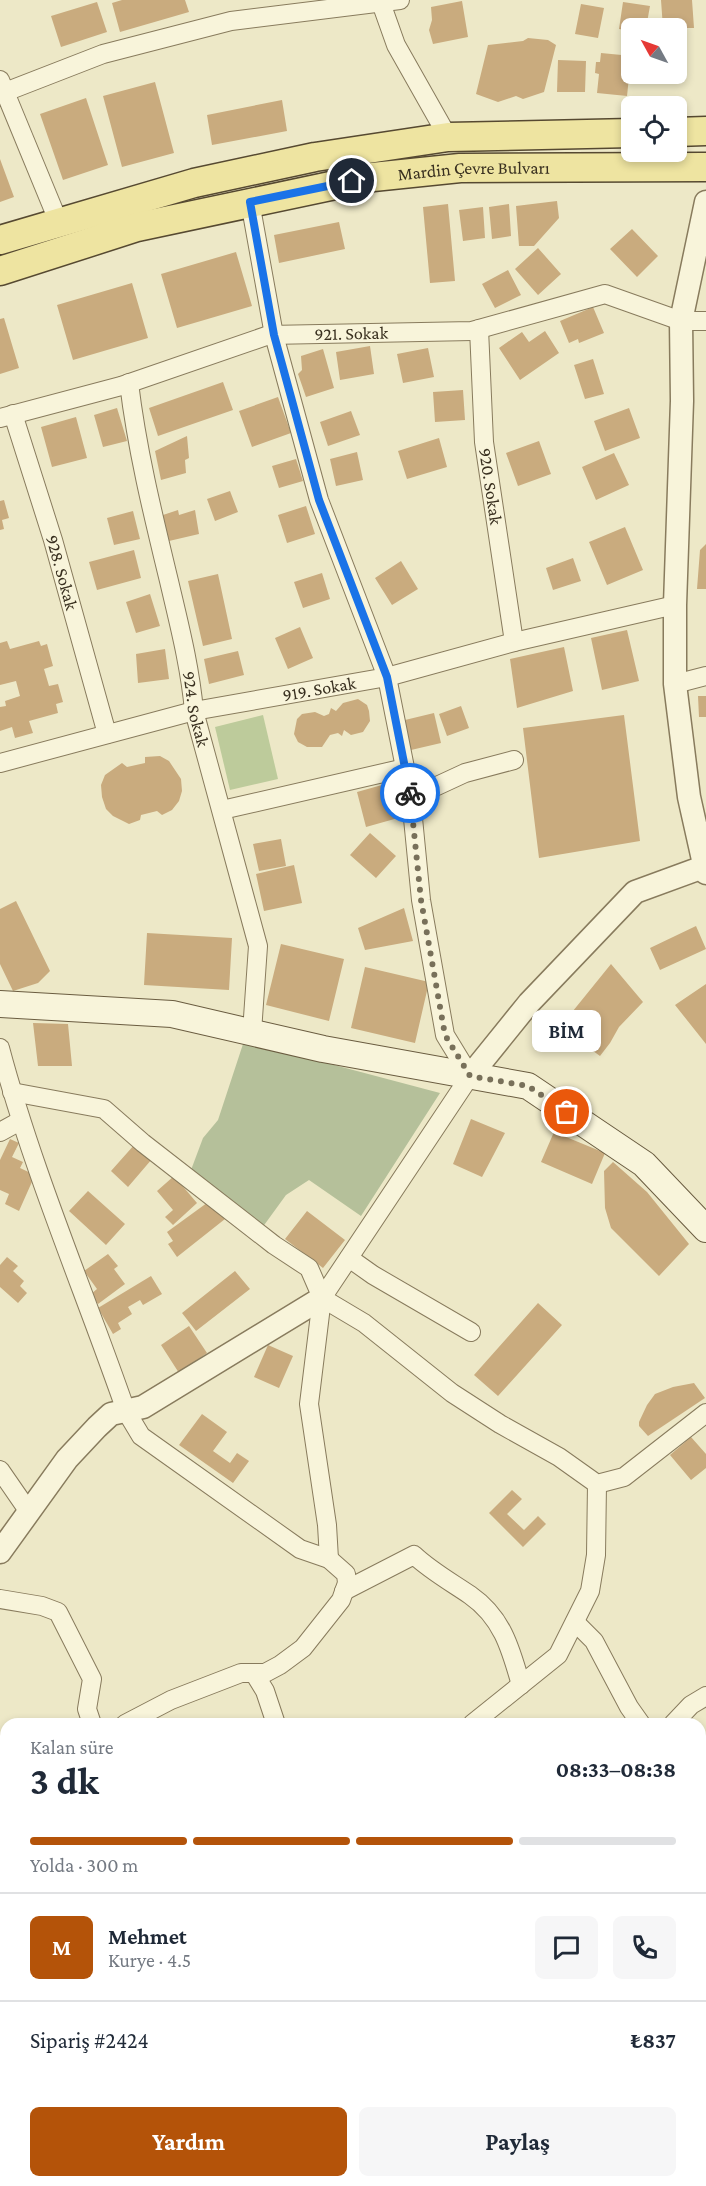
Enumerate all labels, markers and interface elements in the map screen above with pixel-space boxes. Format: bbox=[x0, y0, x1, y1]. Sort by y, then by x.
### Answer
north arrow bbox=[621, 18, 687, 84]
map controls bbox=[621, 18, 687, 162]
button: locate bbox=[621, 96, 687, 162]
pin bbox=[326, 155, 377, 206]
street label: Mardin Çevre Bulvarı bbox=[397, 158, 550, 184]
icon: home bbox=[335, 164, 368, 197]
street label: 921. Sokak bbox=[314, 323, 389, 344]
street label: 920. Sokak bbox=[475, 447, 506, 527]
street label: 928. Sokak bbox=[42, 532, 82, 613]
street label: 924. Sokak bbox=[179, 670, 213, 750]
street label: 919. Sokak bbox=[281, 673, 358, 705]
courier bbox=[380, 763, 440, 823]
icon: bike bbox=[394, 777, 427, 810]
callout: BİM bbox=[532, 1010, 602, 1052]
text: BİM bbox=[549, 1020, 584, 1042]
pin bbox=[541, 1086, 592, 1137]
icon: bag bbox=[550, 1095, 583, 1128]
text: Kalan süre bbox=[30, 1736, 113, 1758]
text: 08:33–08:38 bbox=[556, 1757, 676, 1782]
text: 3 dk bbox=[30, 1759, 99, 1802]
text: Yolda · 300 m bbox=[30, 1854, 138, 1876]
button: chat bbox=[535, 1916, 598, 1979]
button: phone bbox=[613, 1916, 676, 1979]
text: Mehmet bbox=[108, 1924, 187, 1949]
text: M bbox=[52, 1935, 71, 1960]
text: Kurye · 4.5 bbox=[108, 1949, 191, 1971]
text: Sipariş #2424 bbox=[30, 2028, 149, 2053]
text: ₺837 bbox=[631, 2028, 676, 2053]
button: Yardım bbox=[30, 2107, 347, 2176]
button: Paylaş bbox=[359, 2107, 676, 2176]

